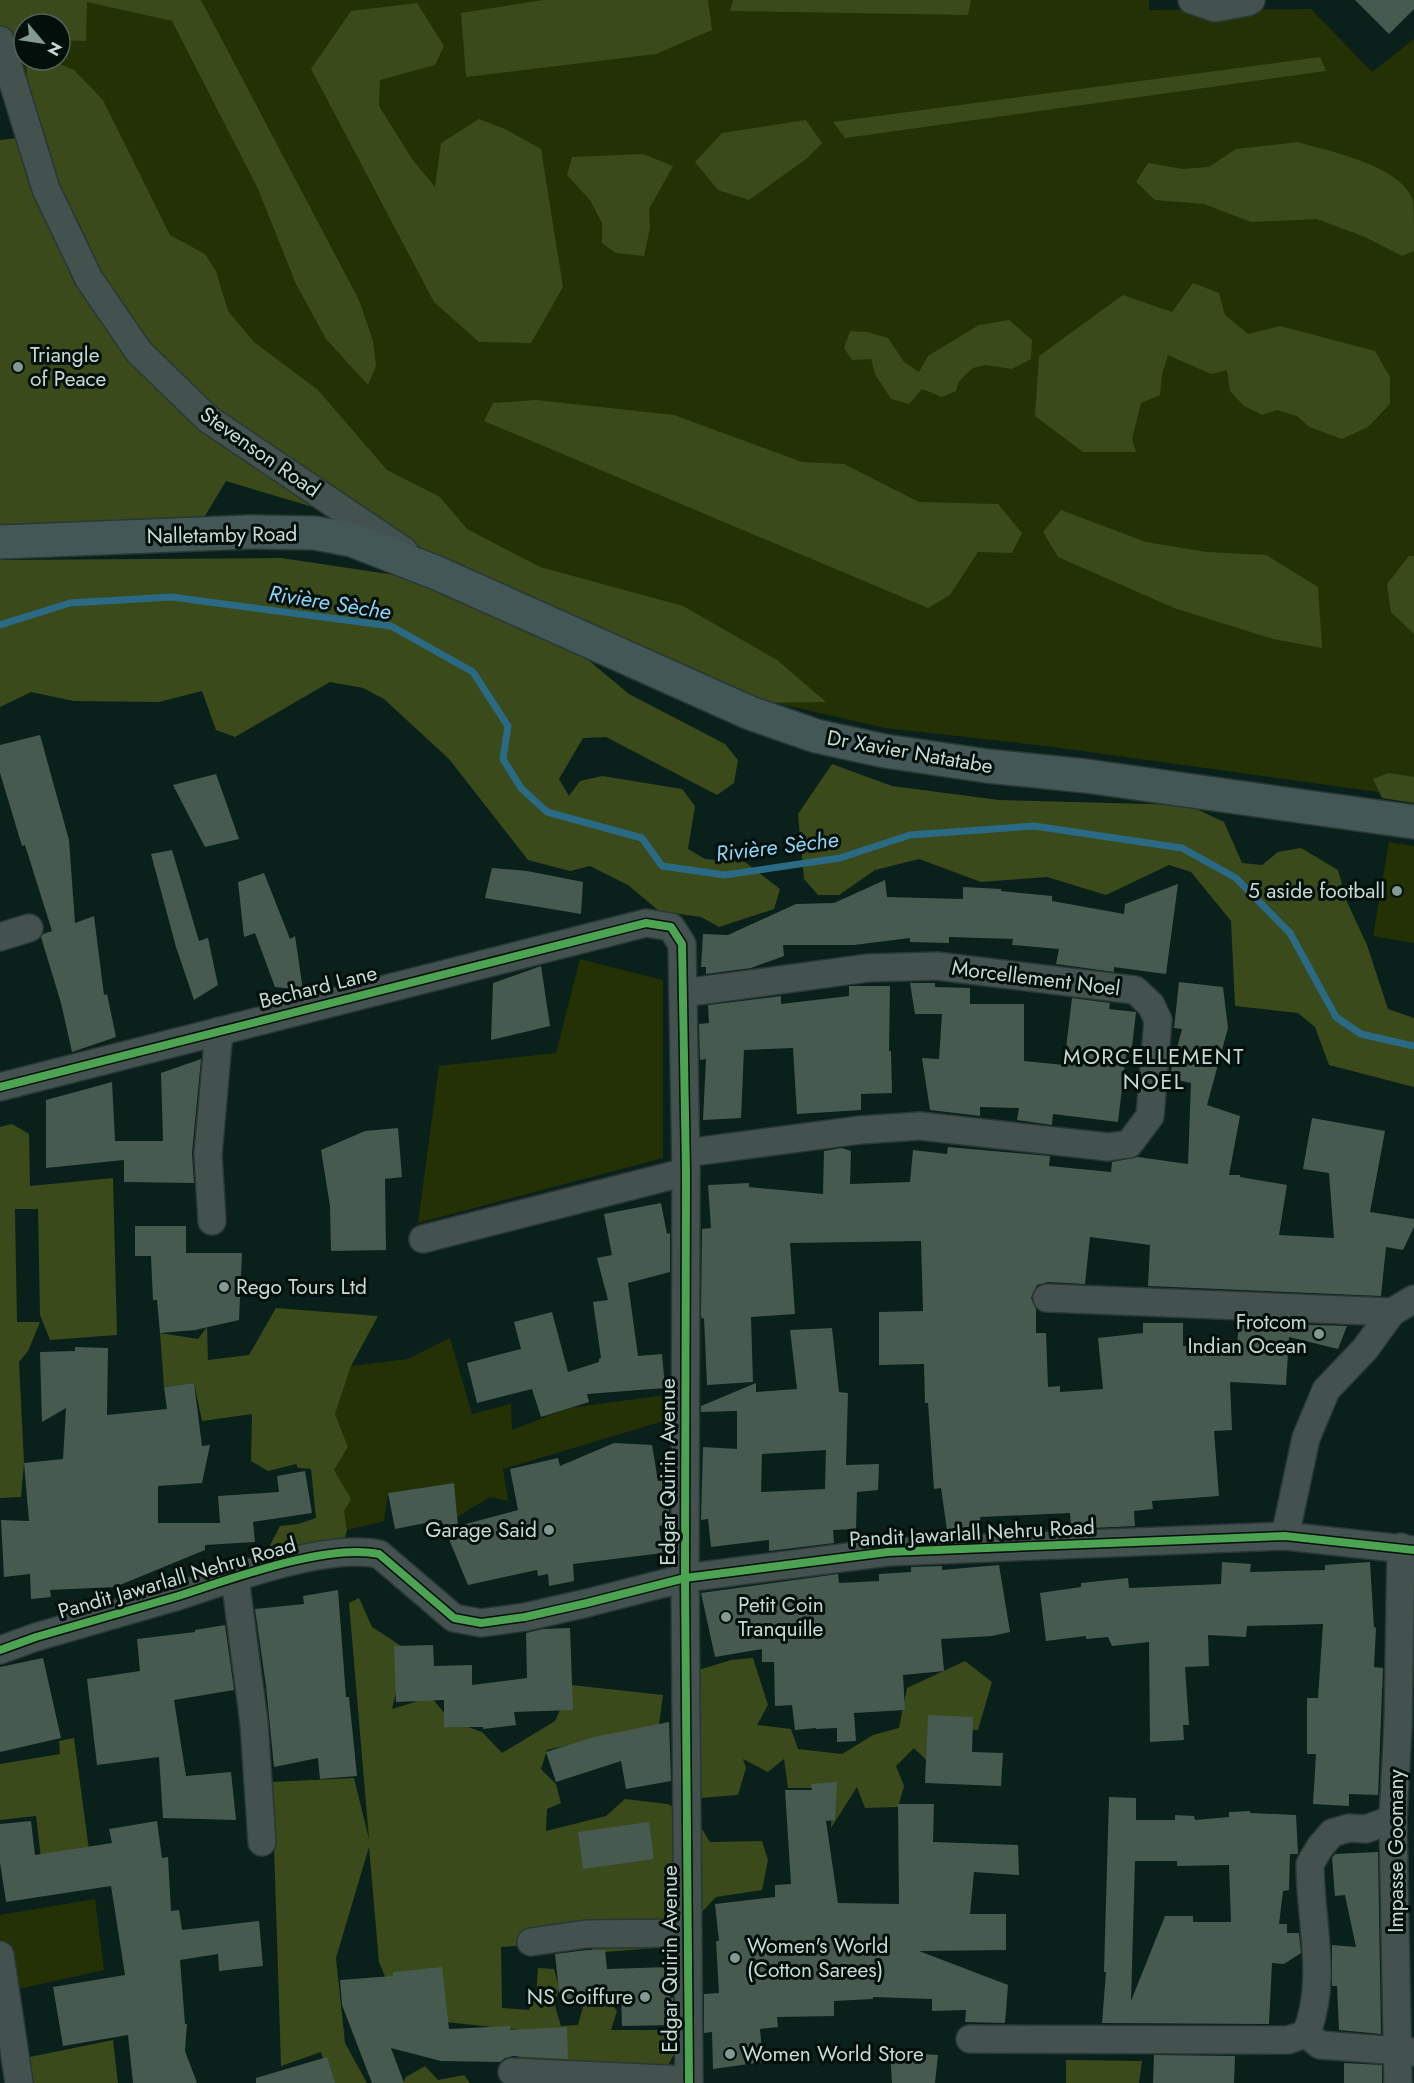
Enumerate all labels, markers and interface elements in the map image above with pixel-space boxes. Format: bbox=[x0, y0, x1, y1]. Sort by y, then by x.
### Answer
north arrow bbox=[12, 12, 72, 72]
text: N bbox=[42, 38, 68, 60]
place label: Triangle of Peace bbox=[30, 340, 107, 394]
marker: Triangle of Peace bbox=[11, 360, 25, 374]
street label: Stevenson Road bbox=[194, 399, 326, 505]
street label: Nalletamby Road bbox=[146, 519, 298, 551]
water label: Rivière Sèche bbox=[267, 577, 393, 627]
street label: Dr Xavier Natatabe bbox=[825, 723, 995, 781]
water label: Rivière Sèche bbox=[714, 823, 840, 869]
place label: 5 aside football bbox=[1248, 876, 1385, 906]
marker: 5 aside football bbox=[1390, 884, 1404, 898]
street label: Morcellement Noel bbox=[950, 953, 1122, 1003]
street label: Bechard Lane bbox=[256, 958, 380, 1016]
district label: MORCELLEMENT NOEL bbox=[1063, 1040, 1245, 1097]
place label: Rego Tours Ltd bbox=[236, 1272, 367, 1302]
marker: Rego Tours Ltd bbox=[217, 1280, 231, 1294]
place label: Frotcom Indian Ocean bbox=[1187, 1307, 1307, 1361]
marker: Frotcom Indian Ocean bbox=[1312, 1327, 1326, 1341]
street label: Edgar Quirin Avenue bbox=[653, 1378, 683, 1566]
street label: Pandit Jawarlall Nehru Road bbox=[848, 1512, 1096, 1554]
place label: Garage Said bbox=[425, 1515, 537, 1545]
marker: Garage Said bbox=[542, 1523, 556, 1537]
street label: Pandit Jawarlall Nehru Road bbox=[55, 1530, 299, 1626]
place label: Petit Coin Tranquille bbox=[738, 1590, 824, 1644]
marker: Petit Coin Tranquille bbox=[719, 1610, 733, 1624]
street label: Impasse Goomany bbox=[1381, 1768, 1411, 1933]
street label: Edgar Quirin Avenue bbox=[655, 1865, 685, 2053]
place label: Women's World (Cotton Sarees) bbox=[747, 1931, 888, 1985]
marker: Women's World (Cotton Sarees) bbox=[728, 1951, 742, 1965]
place label: NS Coiffure bbox=[527, 1982, 633, 2012]
marker: NS Coiffure bbox=[638, 1990, 652, 2004]
place label: Women World Store bbox=[742, 2039, 924, 2069]
marker: Women World Store bbox=[723, 2047, 737, 2061]

